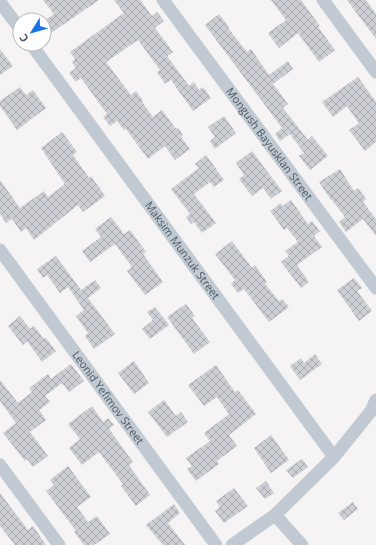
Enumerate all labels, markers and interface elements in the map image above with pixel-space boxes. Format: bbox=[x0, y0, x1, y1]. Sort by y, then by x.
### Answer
north arrow bbox=[12, 12, 52, 52]
text: С bbox=[16, 31, 32, 46]
street label: Mongush Bayusklan Street bbox=[223, 84, 317, 203]
street label: Maksim Munzuk Street bbox=[142, 198, 224, 302]
street label: Leonid Yefimov Street bbox=[69, 348, 148, 447]

